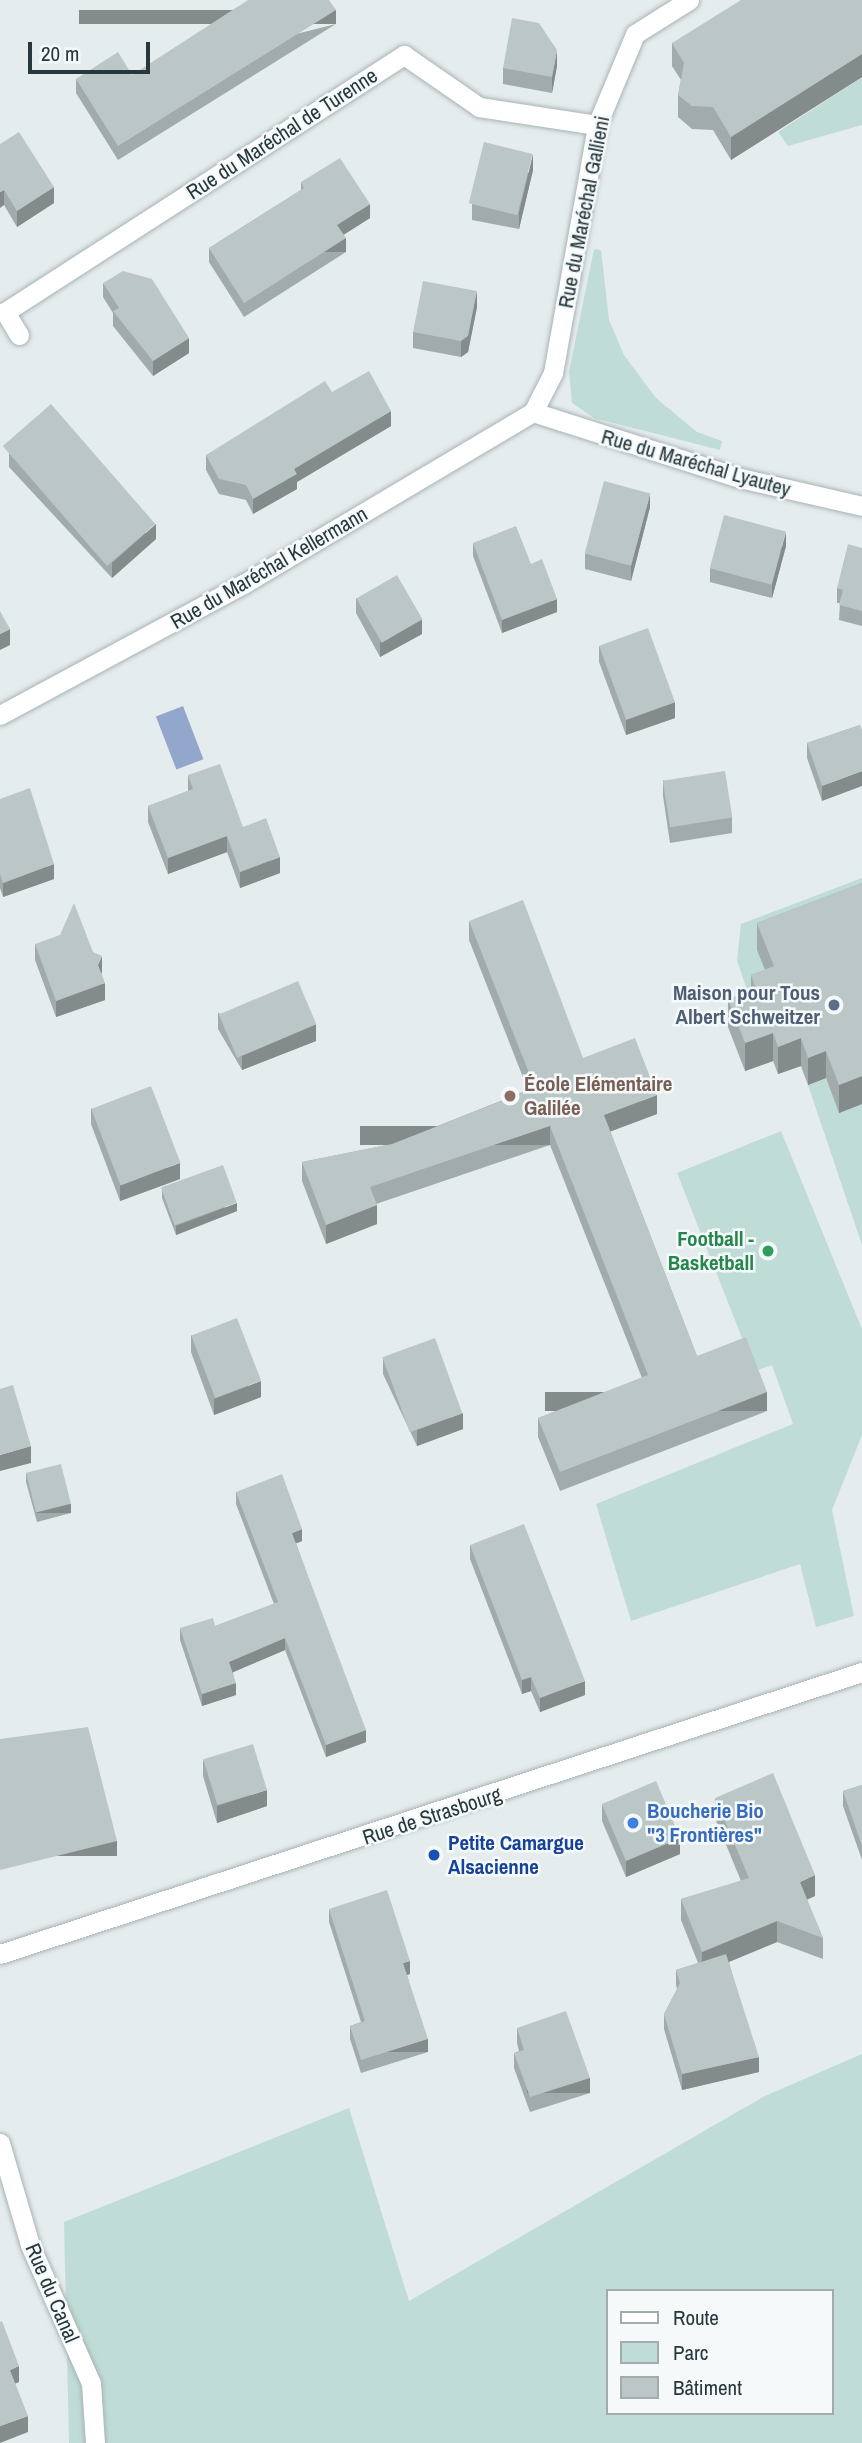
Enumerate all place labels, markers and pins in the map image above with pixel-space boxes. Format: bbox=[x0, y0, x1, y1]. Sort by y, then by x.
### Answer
place label: Maison pour Tous Albert Schweitzer bbox=[673, 980, 820, 1030]
marker: Maison pour Tous Albert Schweitzer bbox=[826, 997, 842, 1013]
place label: École Elémentaire Galilée bbox=[524, 1071, 672, 1121]
marker: École Elémentaire Galilée bbox=[502, 1088, 518, 1104]
place label: Football - Basketball bbox=[668, 1226, 754, 1276]
marker: Football - Basketball bbox=[760, 1243, 776, 1259]
place label: Boucherie Bio "3 Frontières" bbox=[647, 1798, 764, 1848]
marker: Boucherie Bio "3 Frontières" bbox=[625, 1815, 641, 1831]
place label: Petite Camargue Alsacienne bbox=[448, 1830, 584, 1880]
marker: Petite Camargue Alsacienne bbox=[426, 1847, 442, 1863]

